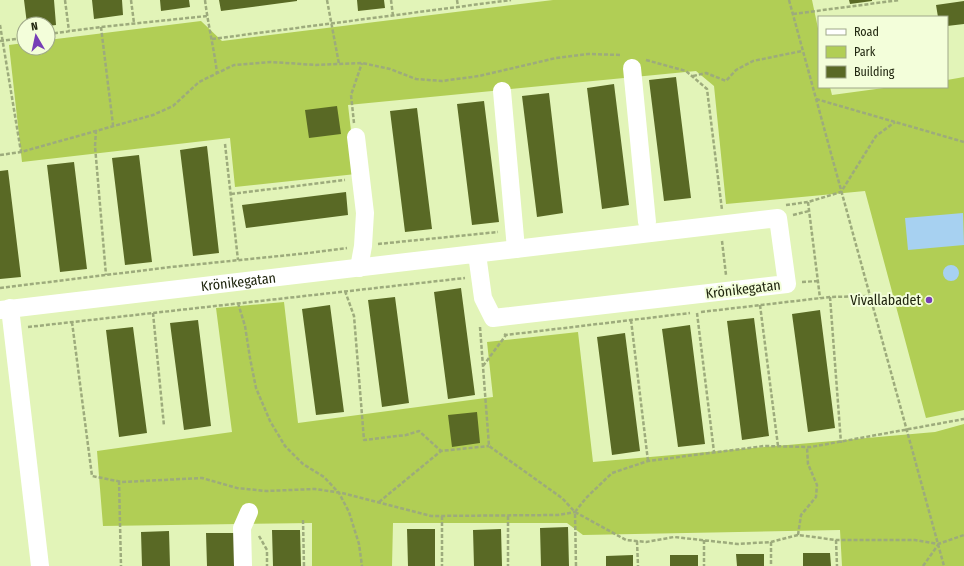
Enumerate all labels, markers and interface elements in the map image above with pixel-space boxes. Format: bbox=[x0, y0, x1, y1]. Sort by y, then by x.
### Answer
north arrow bbox=[16, 16, 56, 56]
legend bbox=[818, 16, 948, 88]
text: N bbox=[30, 20, 39, 34]
text: Road bbox=[854, 25, 879, 39]
text: Park bbox=[854, 45, 876, 59]
text: Building bbox=[854, 65, 895, 79]
street label: Krönikegatan bbox=[200, 269, 277, 295]
street label: Krönikegatan bbox=[705, 276, 782, 303]
place label: Vivallabadet bbox=[850, 292, 921, 309]
marker: Vivallabadet bbox=[924, 295, 934, 305]

